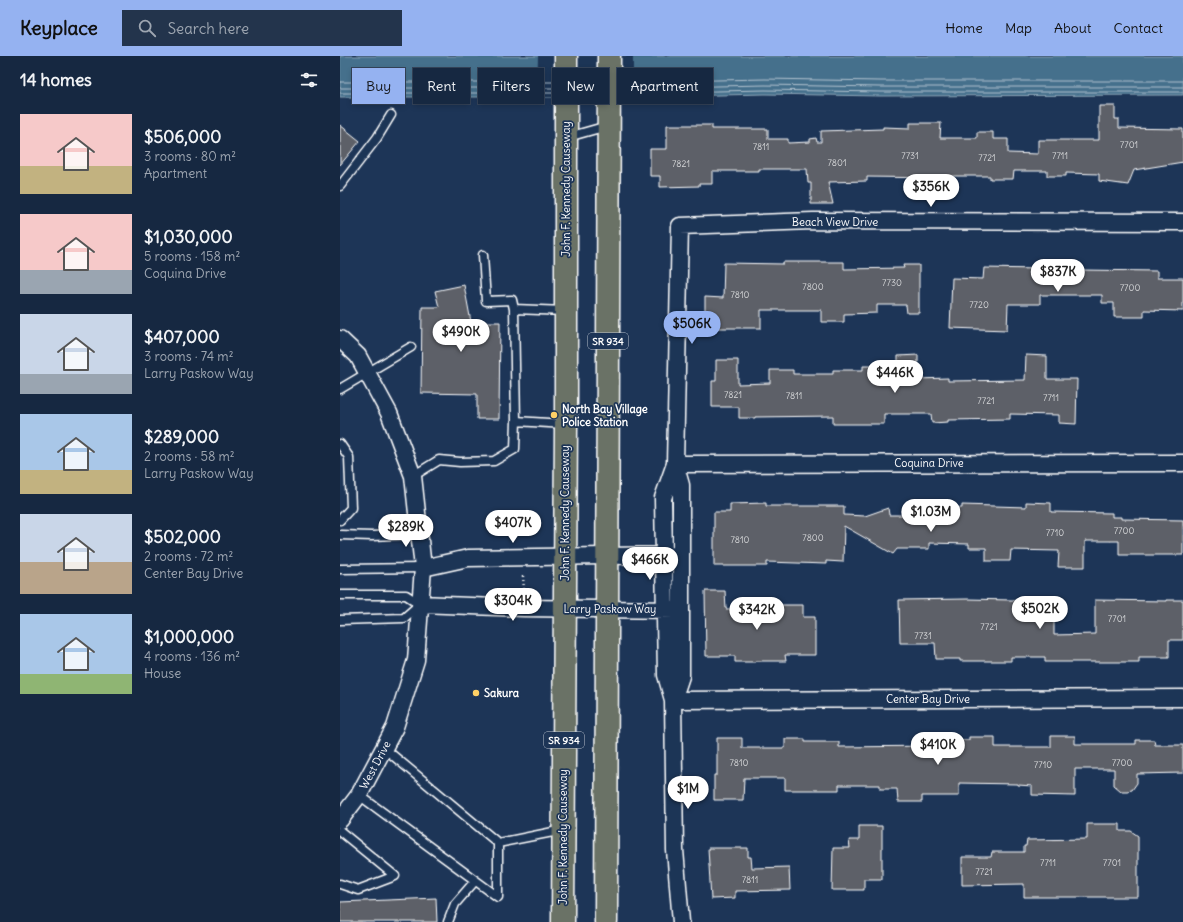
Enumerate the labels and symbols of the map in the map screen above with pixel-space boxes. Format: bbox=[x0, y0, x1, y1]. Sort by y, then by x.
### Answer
street label: John F. Kennedy Causeway bbox=[559, 121, 573, 257]
house number: 7701 bbox=[1120, 139, 1138, 150]
house number: 7811 bbox=[753, 141, 769, 152]
house number: 7731 bbox=[901, 150, 919, 161]
house number: 7711 bbox=[1052, 150, 1068, 161]
house number: 7721 bbox=[978, 152, 996, 163]
house number: 7801 bbox=[827, 157, 847, 168]
house number: 7821 bbox=[672, 158, 690, 169]
pin: $356K bbox=[903, 174, 959, 208]
street label: Beach View Drive bbox=[792, 215, 878, 229]
pin: $837K bbox=[1030, 259, 1086, 293]
house number: 7730 bbox=[882, 277, 902, 288]
house number: 7800 bbox=[802, 281, 824, 292]
house number: 7700 bbox=[1120, 282, 1140, 293]
house number: 7810 bbox=[730, 289, 750, 300]
house number: 7720 bbox=[969, 299, 989, 310]
pin: $506K bbox=[664, 311, 720, 345]
pin: $490K bbox=[433, 319, 489, 353]
road number: SR 934 bbox=[588, 333, 628, 349]
pin: $446K bbox=[867, 360, 923, 394]
house number: 7821 bbox=[724, 389, 742, 400]
house number: 7811 bbox=[786, 390, 802, 401]
house number: 7711 bbox=[1043, 392, 1059, 403]
house number: 7721 bbox=[977, 395, 995, 406]
place label: North Bay Village Police Station bbox=[562, 402, 648, 429]
marker: North Bay Village Police Station bbox=[549, 410, 559, 420]
street label: John F. Kennedy Causeway bbox=[558, 445, 572, 581]
street label: Coquina Drive bbox=[894, 456, 964, 470]
pin: $1.03M bbox=[898, 499, 964, 533]
pin: $407K bbox=[485, 510, 541, 544]
pin: $289K bbox=[378, 514, 434, 548]
house number: 7700 bbox=[1114, 525, 1134, 536]
house number: 7710 bbox=[1046, 527, 1064, 538]
house number: 7800 bbox=[802, 532, 824, 543]
house number: 7810 bbox=[730, 534, 750, 545]
pin: $466K bbox=[622, 547, 678, 581]
pin: $304K bbox=[485, 588, 541, 622]
pin: $502K bbox=[1012, 596, 1068, 630]
pin: $342K bbox=[729, 597, 785, 631]
street label: Larry Paskow Way bbox=[564, 602, 656, 616]
house number: 7701 bbox=[1108, 613, 1126, 624]
house number: 7721 bbox=[980, 621, 998, 632]
house number: 7731 bbox=[914, 630, 932, 641]
place label: Sakura bbox=[484, 686, 520, 700]
marker: Sakura bbox=[471, 688, 481, 698]
street label: Center Bay Drive bbox=[886, 692, 970, 706]
road number: SR 934 bbox=[544, 732, 584, 748]
pin: $410K bbox=[910, 732, 966, 766]
street label: West Drive bbox=[356, 738, 394, 792]
house number: 7810 bbox=[729, 757, 749, 768]
house number: 7700 bbox=[1112, 757, 1132, 768]
house number: 7710 bbox=[1034, 759, 1052, 770]
street label: John F. Kennedy Causeway bbox=[556, 769, 570, 905]
pin: $1M bbox=[669, 776, 707, 810]
house number: 7711 bbox=[1040, 857, 1056, 868]
house number: 7701 bbox=[1103, 857, 1121, 868]
house number: 7721 bbox=[975, 866, 993, 877]
house number: 7811 bbox=[742, 874, 758, 885]

